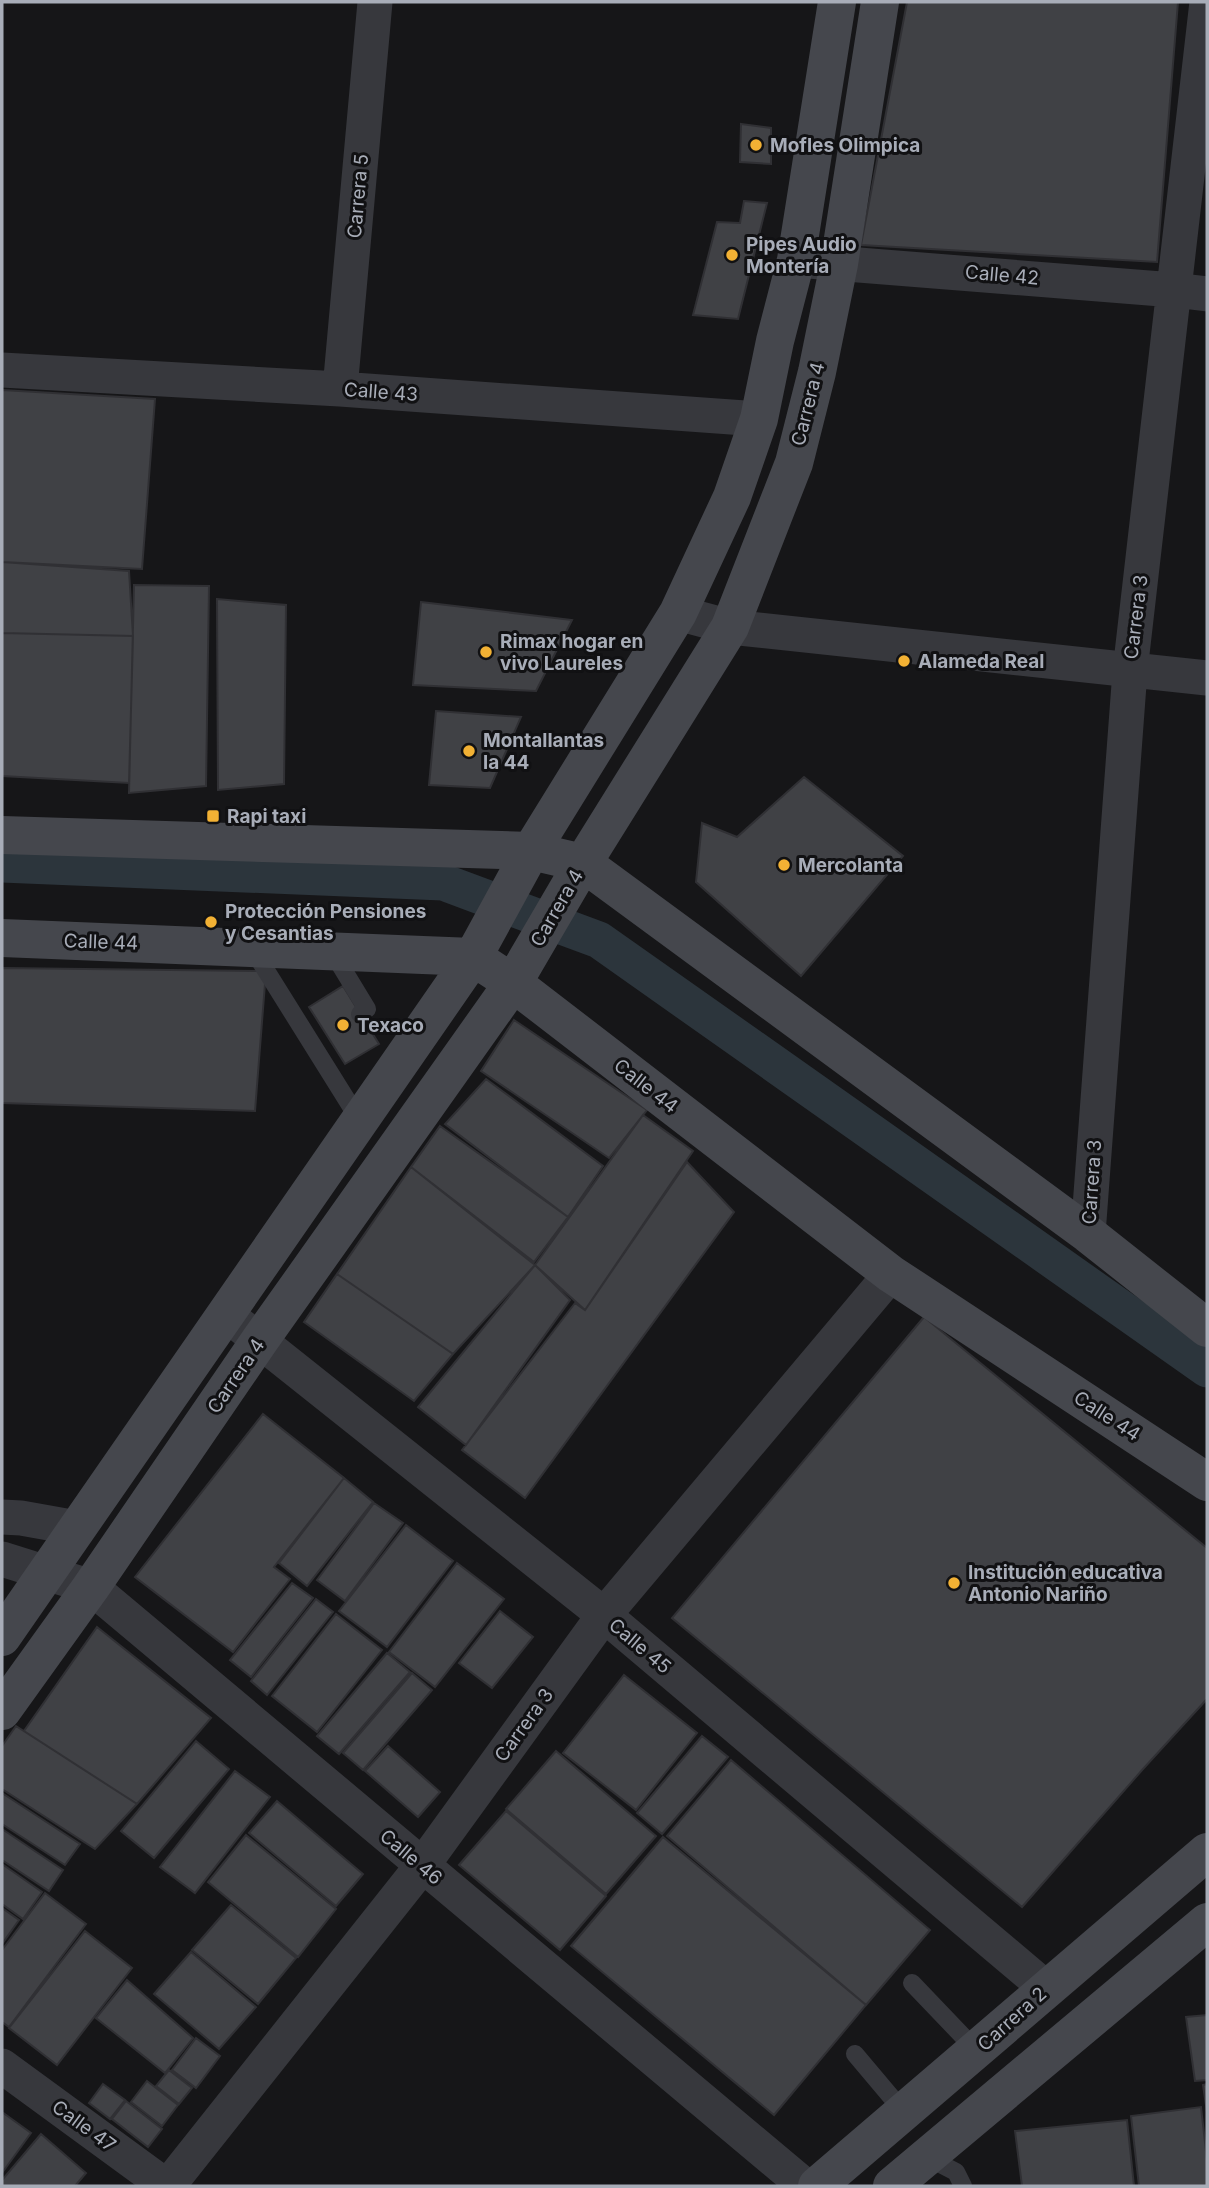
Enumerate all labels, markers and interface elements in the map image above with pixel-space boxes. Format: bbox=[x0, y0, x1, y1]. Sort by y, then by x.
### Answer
place label: Mofles Olimpica bbox=[770, 134, 920, 157]
marker: Mofles Olimpica bbox=[748, 137, 764, 153]
street label: Carrera 5 bbox=[343, 153, 373, 239]
place label: Pipes Audio Montería bbox=[746, 233, 857, 278]
marker: Pipes Audio Montería bbox=[724, 247, 740, 263]
street label: Calle 42 bbox=[964, 260, 1040, 290]
street label: Carrera 4 bbox=[787, 360, 829, 448]
street label: Calle 43 bbox=[343, 378, 419, 406]
street label: Carrera 3 bbox=[1119, 574, 1153, 660]
place label: Rimax hogar en vivo Laureles bbox=[500, 630, 643, 675]
marker: Rimax hogar en vivo Laureles bbox=[478, 644, 494, 660]
place label: Alameda Real bbox=[918, 650, 1044, 673]
marker: Alameda Real bbox=[896, 653, 912, 669]
place label: Montallantas la 44 bbox=[483, 729, 604, 774]
marker: Montallantas la 44 bbox=[461, 743, 477, 759]
place label: Rapi taxi bbox=[227, 805, 306, 828]
marker: Rapi taxi bbox=[205, 808, 221, 824]
place label: Mercolanta bbox=[798, 854, 903, 877]
marker: Mercolanta bbox=[776, 857, 792, 873]
street label: Carrera 4 bbox=[526, 865, 588, 951]
place label: Protección Pensiones y Cesantias bbox=[225, 900, 426, 945]
marker: Protección Pensiones y Cesantias bbox=[203, 914, 219, 930]
street label: Calle 44 bbox=[63, 929, 139, 955]
place label: Texaco bbox=[357, 1014, 424, 1037]
marker: Texaco bbox=[335, 1017, 351, 1033]
street label: Calle 44 bbox=[609, 1054, 683, 1118]
street label: Carrera 3 bbox=[1078, 1139, 1106, 1225]
street label: Carrera 4 bbox=[203, 1334, 269, 1418]
street label: Calle 44 bbox=[1069, 1386, 1145, 1446]
place label: Institución educativa Antonio Nariño bbox=[968, 1561, 1163, 1606]
marker: Institución educativa Antonio Nariño bbox=[946, 1575, 962, 1591]
street label: Calle 45 bbox=[604, 1613, 676, 1679]
street label: Carrera 3 bbox=[490, 1684, 558, 1766]
street label: Calle 46 bbox=[375, 1824, 447, 1890]
street label: Carrera 2 bbox=[973, 1982, 1051, 2056]
street label: Calle 47 bbox=[48, 2095, 120, 2157]

